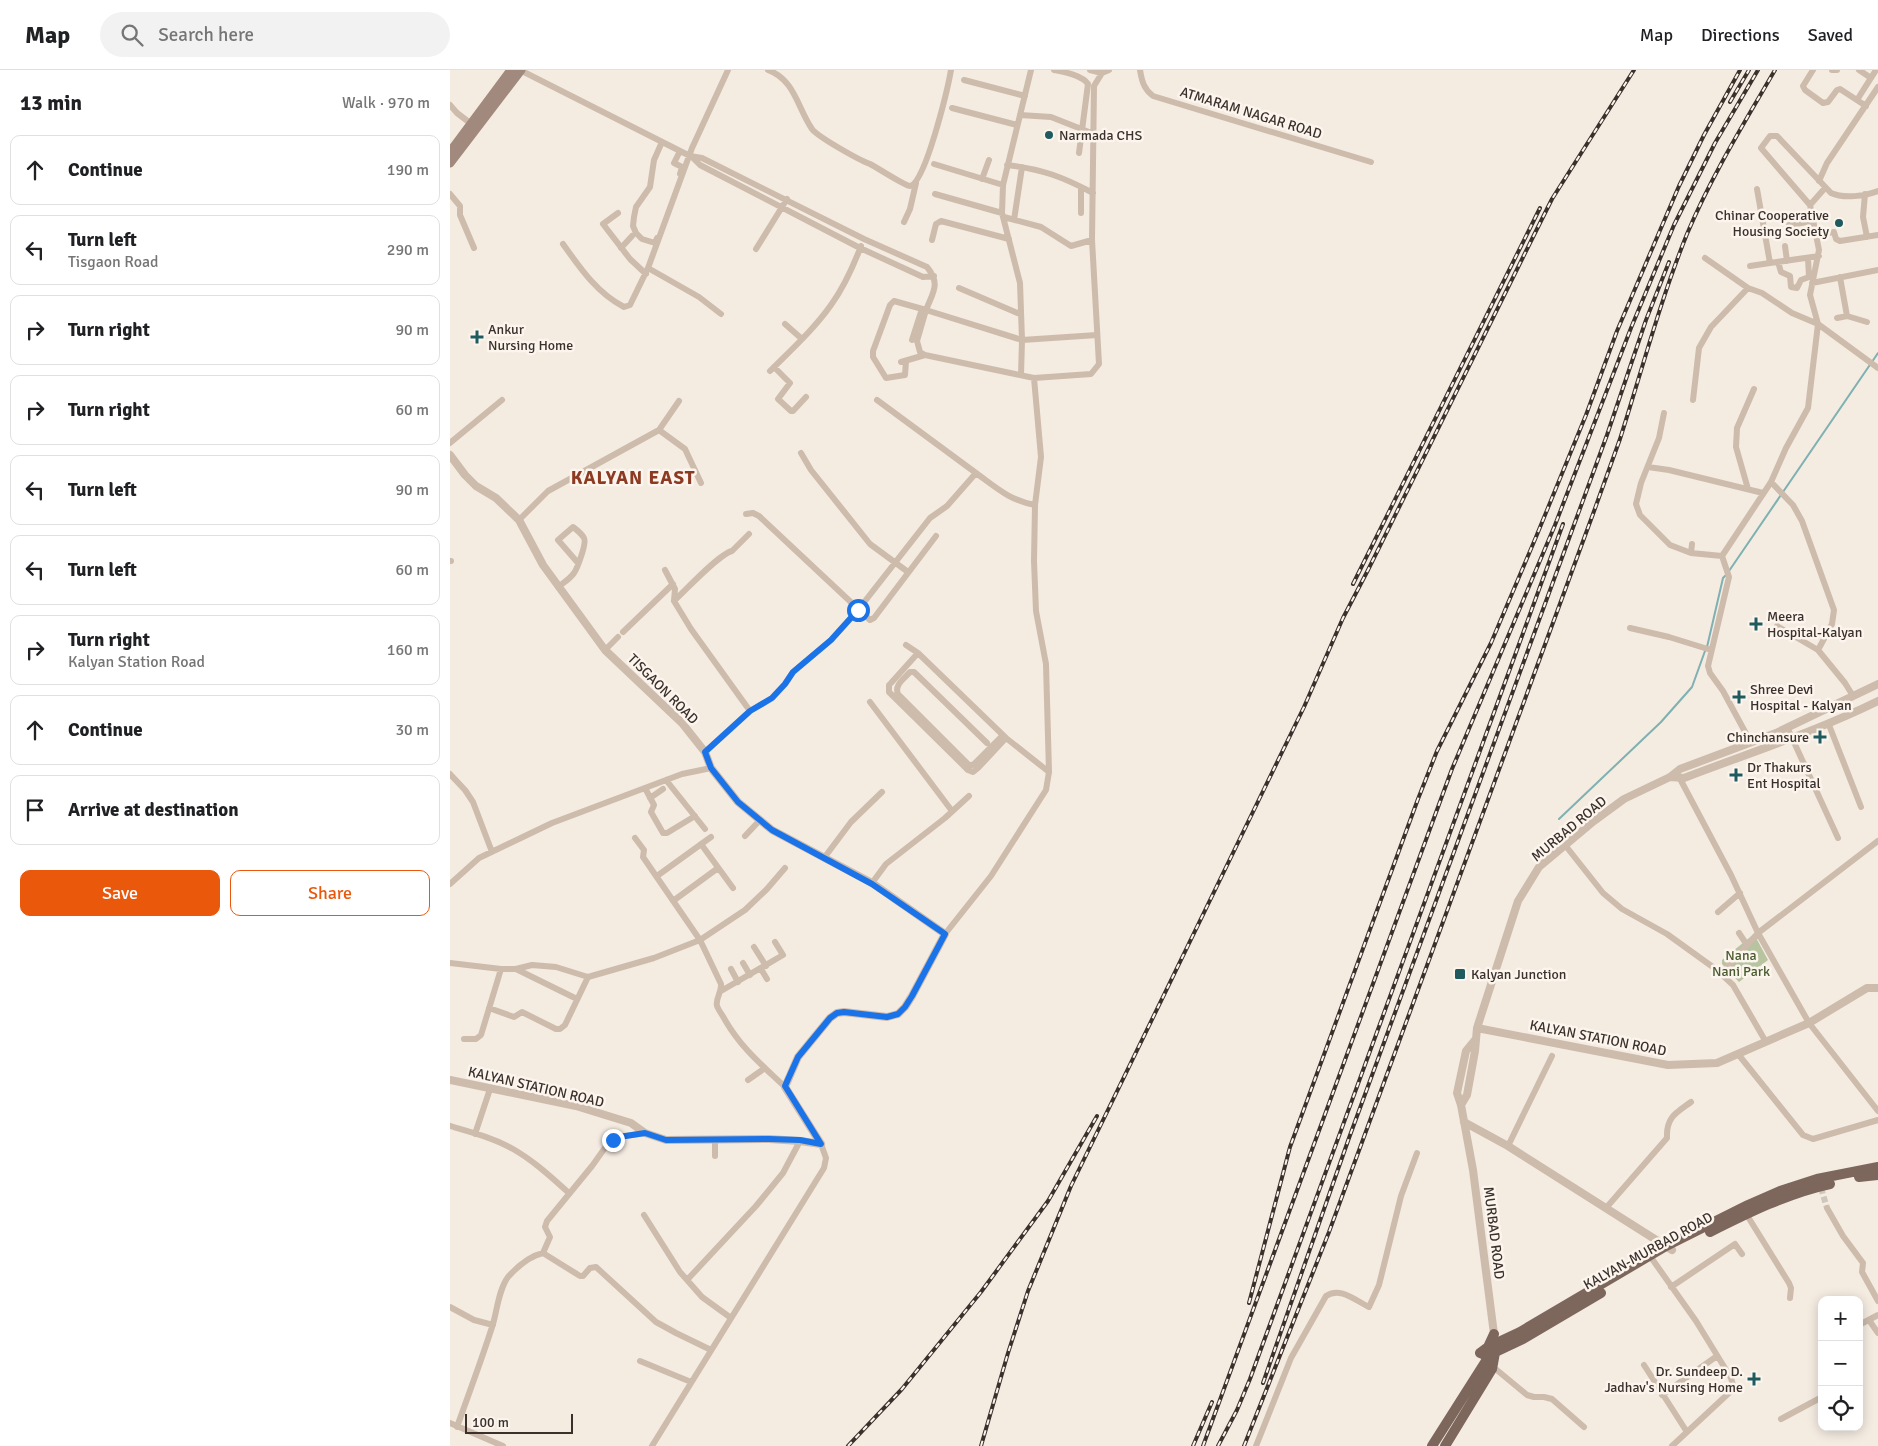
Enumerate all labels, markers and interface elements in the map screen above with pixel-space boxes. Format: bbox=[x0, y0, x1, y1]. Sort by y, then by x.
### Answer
search box bbox=[100, 12, 450, 57]
text: Map bbox=[25, 20, 70, 50]
icon: search bbox=[118, 21, 146, 49]
text: Search here bbox=[158, 23, 254, 47]
text: Map bbox=[1640, 24, 1673, 46]
text: Directions bbox=[1701, 24, 1780, 46]
text: Saved bbox=[1808, 24, 1853, 46]
street label: ATMARAM NAGAR ROAD bbox=[1178, 83, 1324, 143]
text: 13 min bbox=[20, 90, 82, 116]
text: Walk · 970 m bbox=[342, 93, 430, 113]
place label: Narmada CHS bbox=[1059, 127, 1142, 144]
marker: Narmada CHS bbox=[1043, 129, 1055, 141]
icon: ahead bbox=[21, 156, 49, 184]
text: Continue bbox=[68, 158, 143, 182]
text: 190 m bbox=[387, 160, 429, 180]
place label: Chinar Cooperative Housing Society bbox=[1715, 207, 1829, 240]
marker: Chinar Cooperative Housing Society bbox=[1833, 217, 1845, 229]
text: Turn left bbox=[68, 228, 137, 252]
icon: left bbox=[21, 236, 49, 264]
text: 290 m bbox=[387, 240, 429, 260]
text: Tisgaon Road bbox=[68, 252, 159, 272]
icon: right bbox=[21, 316, 49, 344]
text: Turn right bbox=[68, 318, 150, 342]
text: 90 m bbox=[395, 320, 429, 340]
place label: Ankur Nursing Home bbox=[488, 321, 573, 354]
marker: Ankur Nursing Home bbox=[470, 330, 484, 344]
icon: right bbox=[21, 396, 49, 424]
text: Turn right bbox=[68, 398, 150, 422]
text: 60 m bbox=[395, 400, 429, 420]
district label: KALYAN EAST bbox=[571, 466, 695, 490]
icon: left bbox=[21, 476, 49, 504]
text: Turn left bbox=[68, 478, 137, 502]
text: 90 m bbox=[395, 480, 429, 500]
icon: left bbox=[21, 556, 49, 584]
text: Turn left bbox=[68, 558, 137, 582]
text: 60 m bbox=[395, 560, 429, 580]
route start bbox=[847, 599, 870, 622]
place label: Meera Hospital-Kalyan bbox=[1767, 608, 1862, 641]
marker: Meera Hospital-Kalyan bbox=[1749, 617, 1763, 631]
text: Turn right bbox=[68, 628, 150, 652]
icon: right bbox=[21, 636, 49, 664]
text: 160 m bbox=[387, 640, 429, 660]
street label: TISGAON ROAD bbox=[624, 650, 702, 728]
text: Kalyan Station Road bbox=[68, 652, 205, 672]
place label: Shree Devi Hospital - Kalyan bbox=[1750, 681, 1852, 714]
marker: Shree Devi Hospital - Kalyan bbox=[1732, 690, 1746, 704]
icon: ahead bbox=[21, 716, 49, 744]
text: Continue bbox=[68, 718, 143, 742]
text: 30 m bbox=[395, 720, 429, 740]
place label: Chinchansure bbox=[1727, 729, 1809, 746]
marker: Chinchansure bbox=[1813, 730, 1827, 744]
place label: Dr Thakurs Ent Hospital bbox=[1747, 759, 1821, 792]
marker: Dr Thakurs Ent Hospital bbox=[1729, 768, 1743, 782]
street label: MURBAD ROAD bbox=[1528, 793, 1610, 865]
icon: arrive bbox=[21, 796, 49, 824]
text: Arrive at destination bbox=[68, 798, 239, 822]
button: Save bbox=[20, 870, 220, 916]
button: Share bbox=[230, 870, 430, 916]
park label: Nana Nani Park bbox=[1712, 947, 1770, 980]
place label: Kalyan Junction bbox=[1471, 966, 1566, 983]
marker: Kalyan Junction bbox=[1453, 967, 1467, 981]
street label: KALYAN STATION ROAD bbox=[1528, 1016, 1668, 1060]
street label: KALYAN STATION ROAD bbox=[466, 1063, 606, 1111]
route end bbox=[602, 1129, 625, 1152]
street label: MURBAD ROAD bbox=[1480, 1186, 1508, 1280]
street label: KALYAN-MURBAD ROAD bbox=[1580, 1208, 1716, 1294]
map controls bbox=[1818, 1296, 1863, 1431]
button: + bbox=[1818, 1296, 1863, 1341]
button: − bbox=[1818, 1341, 1863, 1386]
place label: Dr. Sundeep D. Jadhav's Nursing Home bbox=[1604, 1363, 1743, 1396]
marker: Dr. Sundeep D. Jadhav's Nursing Home bbox=[1747, 1372, 1761, 1386]
button: locate bbox=[1818, 1386, 1863, 1431]
scale bar bbox=[465, 1411, 572, 1434]
text: 100 m bbox=[472, 1414, 509, 1431]

